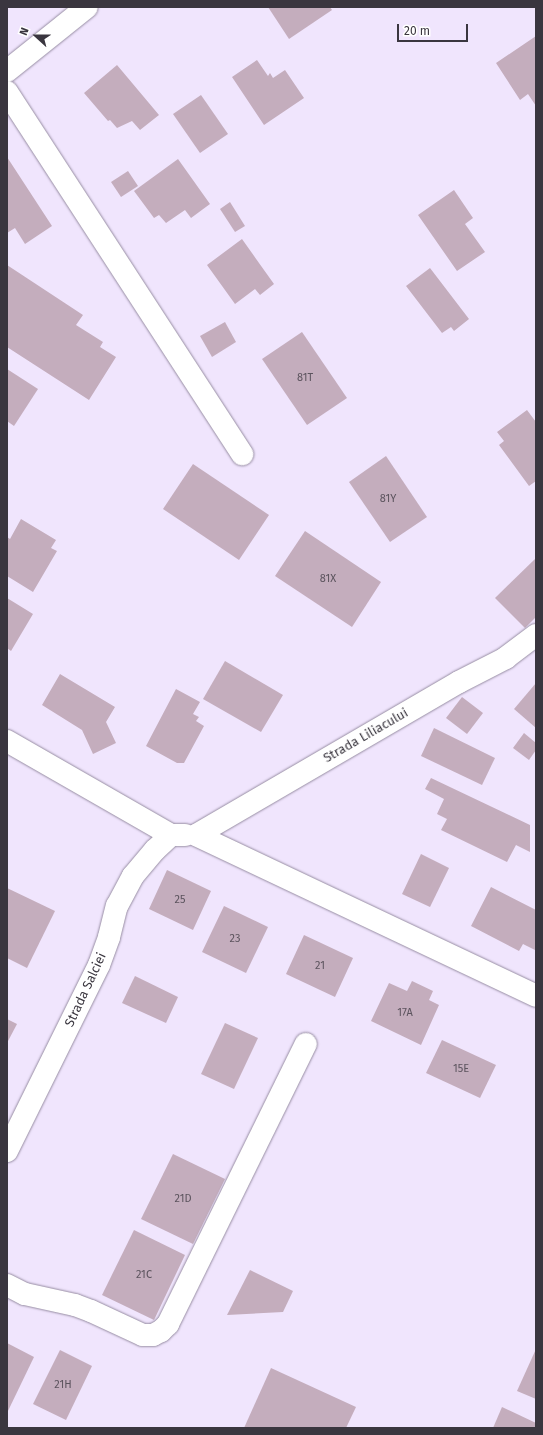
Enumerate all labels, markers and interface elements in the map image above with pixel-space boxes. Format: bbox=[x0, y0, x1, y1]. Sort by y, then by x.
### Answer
north arrow bbox=[16, 16, 56, 56]
scale bar bbox=[399, 16, 470, 42]
text: 20 m bbox=[404, 24, 430, 38]
text: N bbox=[17, 26, 32, 37]
house number: 81T bbox=[297, 371, 313, 385]
house number: 81Y bbox=[380, 492, 396, 506]
house number: 81X bbox=[320, 572, 336, 586]
street label: Strada Liliacului bbox=[321, 705, 411, 767]
house number: 25 bbox=[175, 893, 185, 907]
house number: 23 bbox=[230, 932, 240, 946]
street label: Strada Salciei bbox=[62, 950, 110, 1030]
house number: 21 bbox=[315, 959, 325, 973]
house number: 17A bbox=[397, 1006, 413, 1020]
house number: 15E bbox=[453, 1062, 469, 1076]
house number: 21D bbox=[174, 1192, 192, 1206]
house number: 21C bbox=[136, 1268, 152, 1282]
house number: 21H bbox=[54, 1378, 72, 1392]

